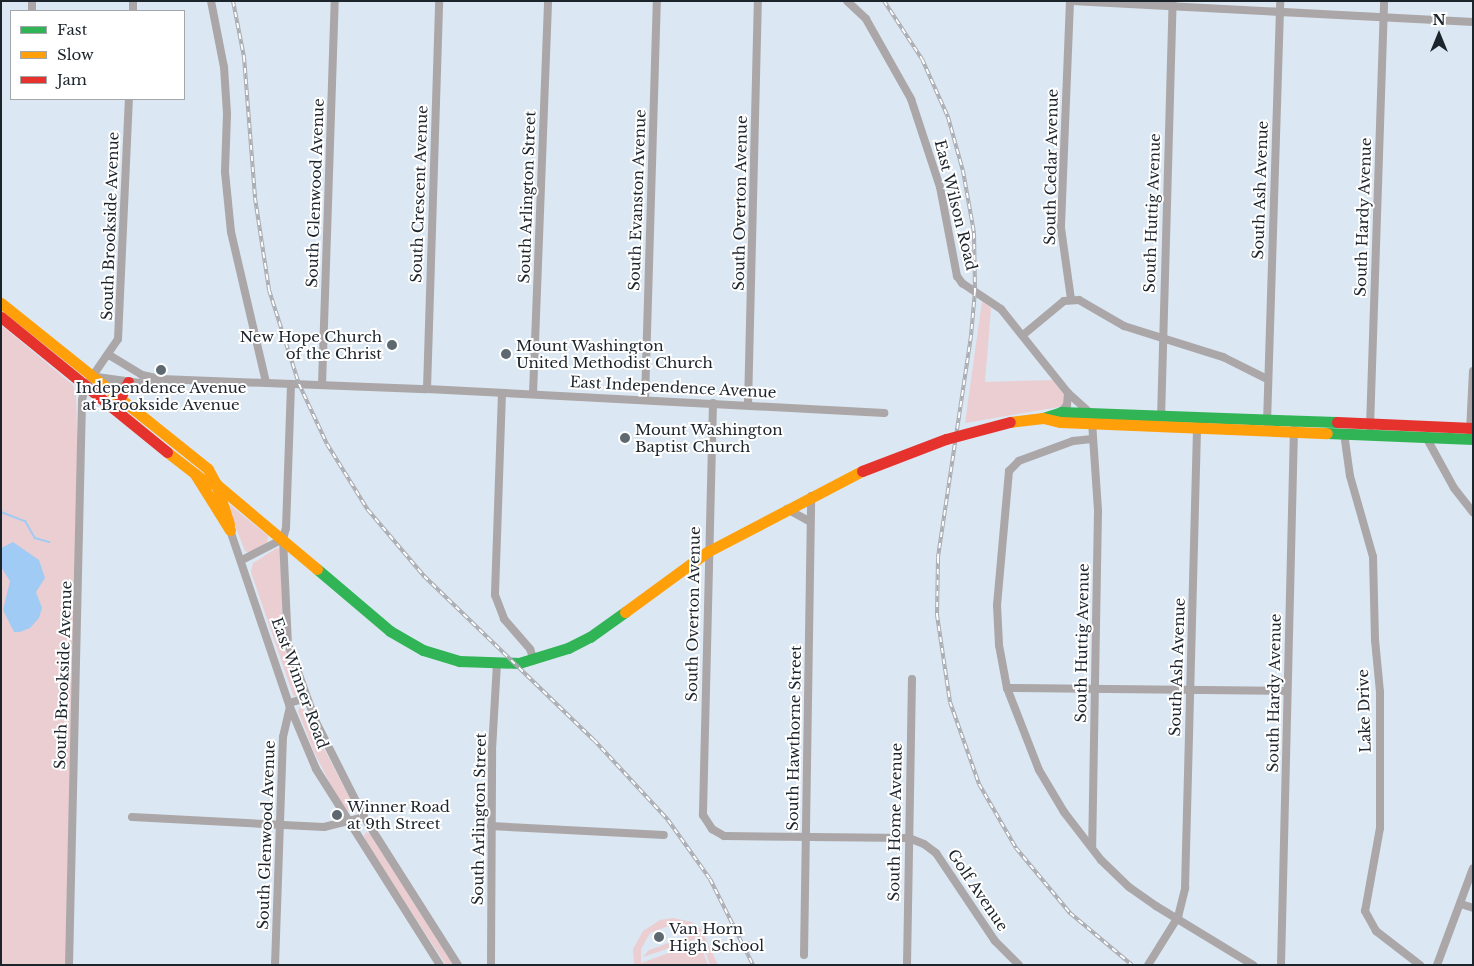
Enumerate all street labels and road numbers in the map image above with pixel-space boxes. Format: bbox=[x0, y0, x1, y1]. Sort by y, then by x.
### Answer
street label: South Cedar Avenue bbox=[1041, 88, 1061, 246]
street label: South Glenwood Avenue bbox=[303, 98, 327, 288]
street label: South Crescent Avenue bbox=[407, 105, 431, 283]
street label: South Evanston Avenue bbox=[625, 109, 649, 291]
street label: South Arlington Street bbox=[515, 110, 539, 284]
street label: South Overton Avenue bbox=[729, 115, 751, 291]
street label: South Ash Avenue bbox=[1249, 120, 1271, 260]
street label: South Brookside Avenue bbox=[98, 131, 122, 321]
street label: South Huttig Avenue bbox=[1140, 133, 1164, 293]
street label: East Wilson Road bbox=[931, 137, 981, 273]
street label: South Hardy Avenue bbox=[1351, 137, 1375, 297]
street label: East Independence Avenue bbox=[569, 373, 777, 401]
street label: South Overton Avenue bbox=[682, 526, 704, 702]
street label: South Huttig Avenue bbox=[1072, 563, 1092, 723]
street label: South Brookside Avenue bbox=[51, 580, 75, 770]
street label: South Ash Avenue bbox=[1166, 597, 1188, 737]
street label: South Hardy Avenue bbox=[1264, 613, 1284, 773]
street label: East Winner Road bbox=[268, 614, 332, 752]
street label: South Hawthorne Street bbox=[783, 645, 805, 831]
street label: Lake Drive bbox=[1354, 669, 1374, 753]
street label: South Arlington Street bbox=[468, 732, 490, 906]
street label: South Glenwood Avenue bbox=[254, 740, 278, 930]
street label: South Home Avenue bbox=[885, 742, 905, 902]
street label: Golf Avenue bbox=[944, 845, 1012, 935]

